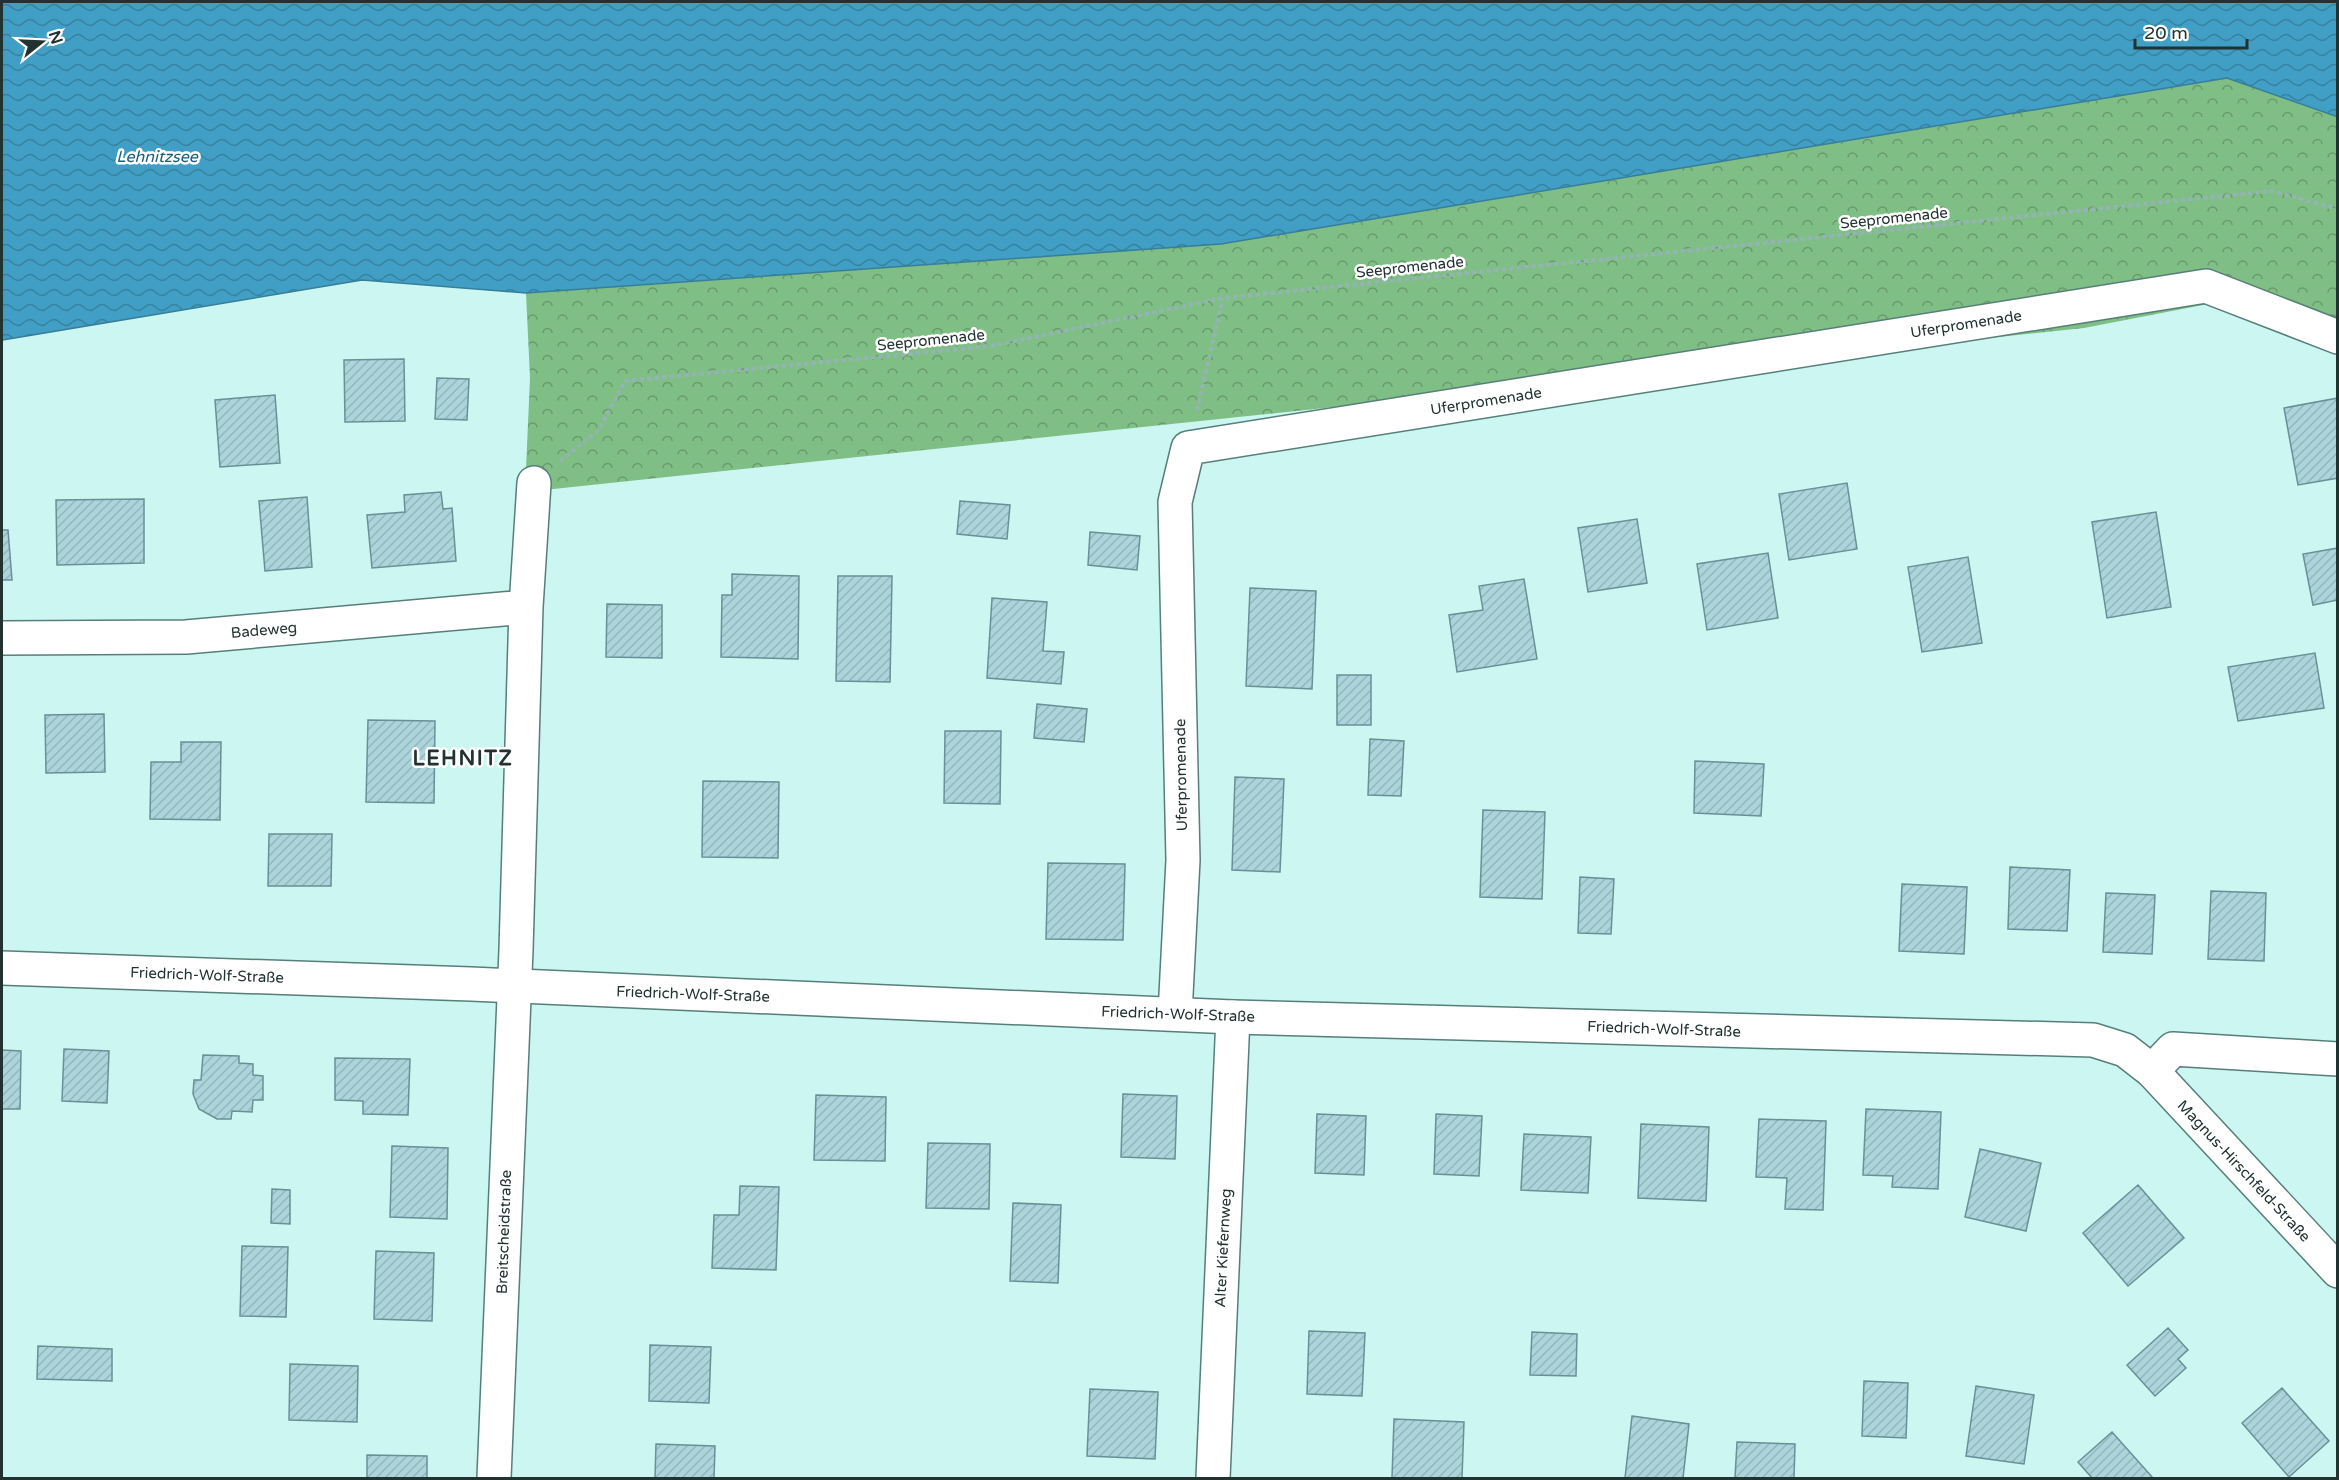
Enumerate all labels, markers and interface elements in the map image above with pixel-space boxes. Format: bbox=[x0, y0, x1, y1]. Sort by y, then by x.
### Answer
north arrow bbox=[12, 12, 72, 72]
scale bar bbox=[2135, 12, 2248, 50]
text: 20 m bbox=[2144, 22, 2188, 44]
text: N bbox=[44, 28, 67, 47]
water label: Lehnitzsee bbox=[116, 147, 199, 167]
street label: Seepromenade bbox=[1839, 203, 1949, 233]
street label: Seepromenade bbox=[1355, 252, 1465, 282]
street label: Uferpromenade bbox=[1909, 306, 2023, 342]
street label: Seepromenade bbox=[876, 325, 986, 355]
street label: Uferpromenade bbox=[1429, 383, 1543, 419]
street label: Badeweg bbox=[230, 618, 298, 642]
street label: Uferpromenade bbox=[1171, 719, 1191, 831]
district label: LEHNITZ bbox=[413, 746, 513, 771]
street label: Friedrich-Wolf-Straße bbox=[130, 963, 284, 987]
street label: Friedrich-Wolf-Straße bbox=[616, 982, 770, 1006]
street label: Friedrich-Wolf-Straße bbox=[1101, 1002, 1255, 1026]
street label: Friedrich-Wolf-Straße bbox=[1587, 1017, 1741, 1041]
street label: Magnus-Hirschfeld-Straße bbox=[2174, 1096, 2314, 1246]
street label: Breitscheidstraße bbox=[493, 1169, 515, 1295]
street label: Alter Kiefernweg bbox=[1211, 1188, 1235, 1308]

